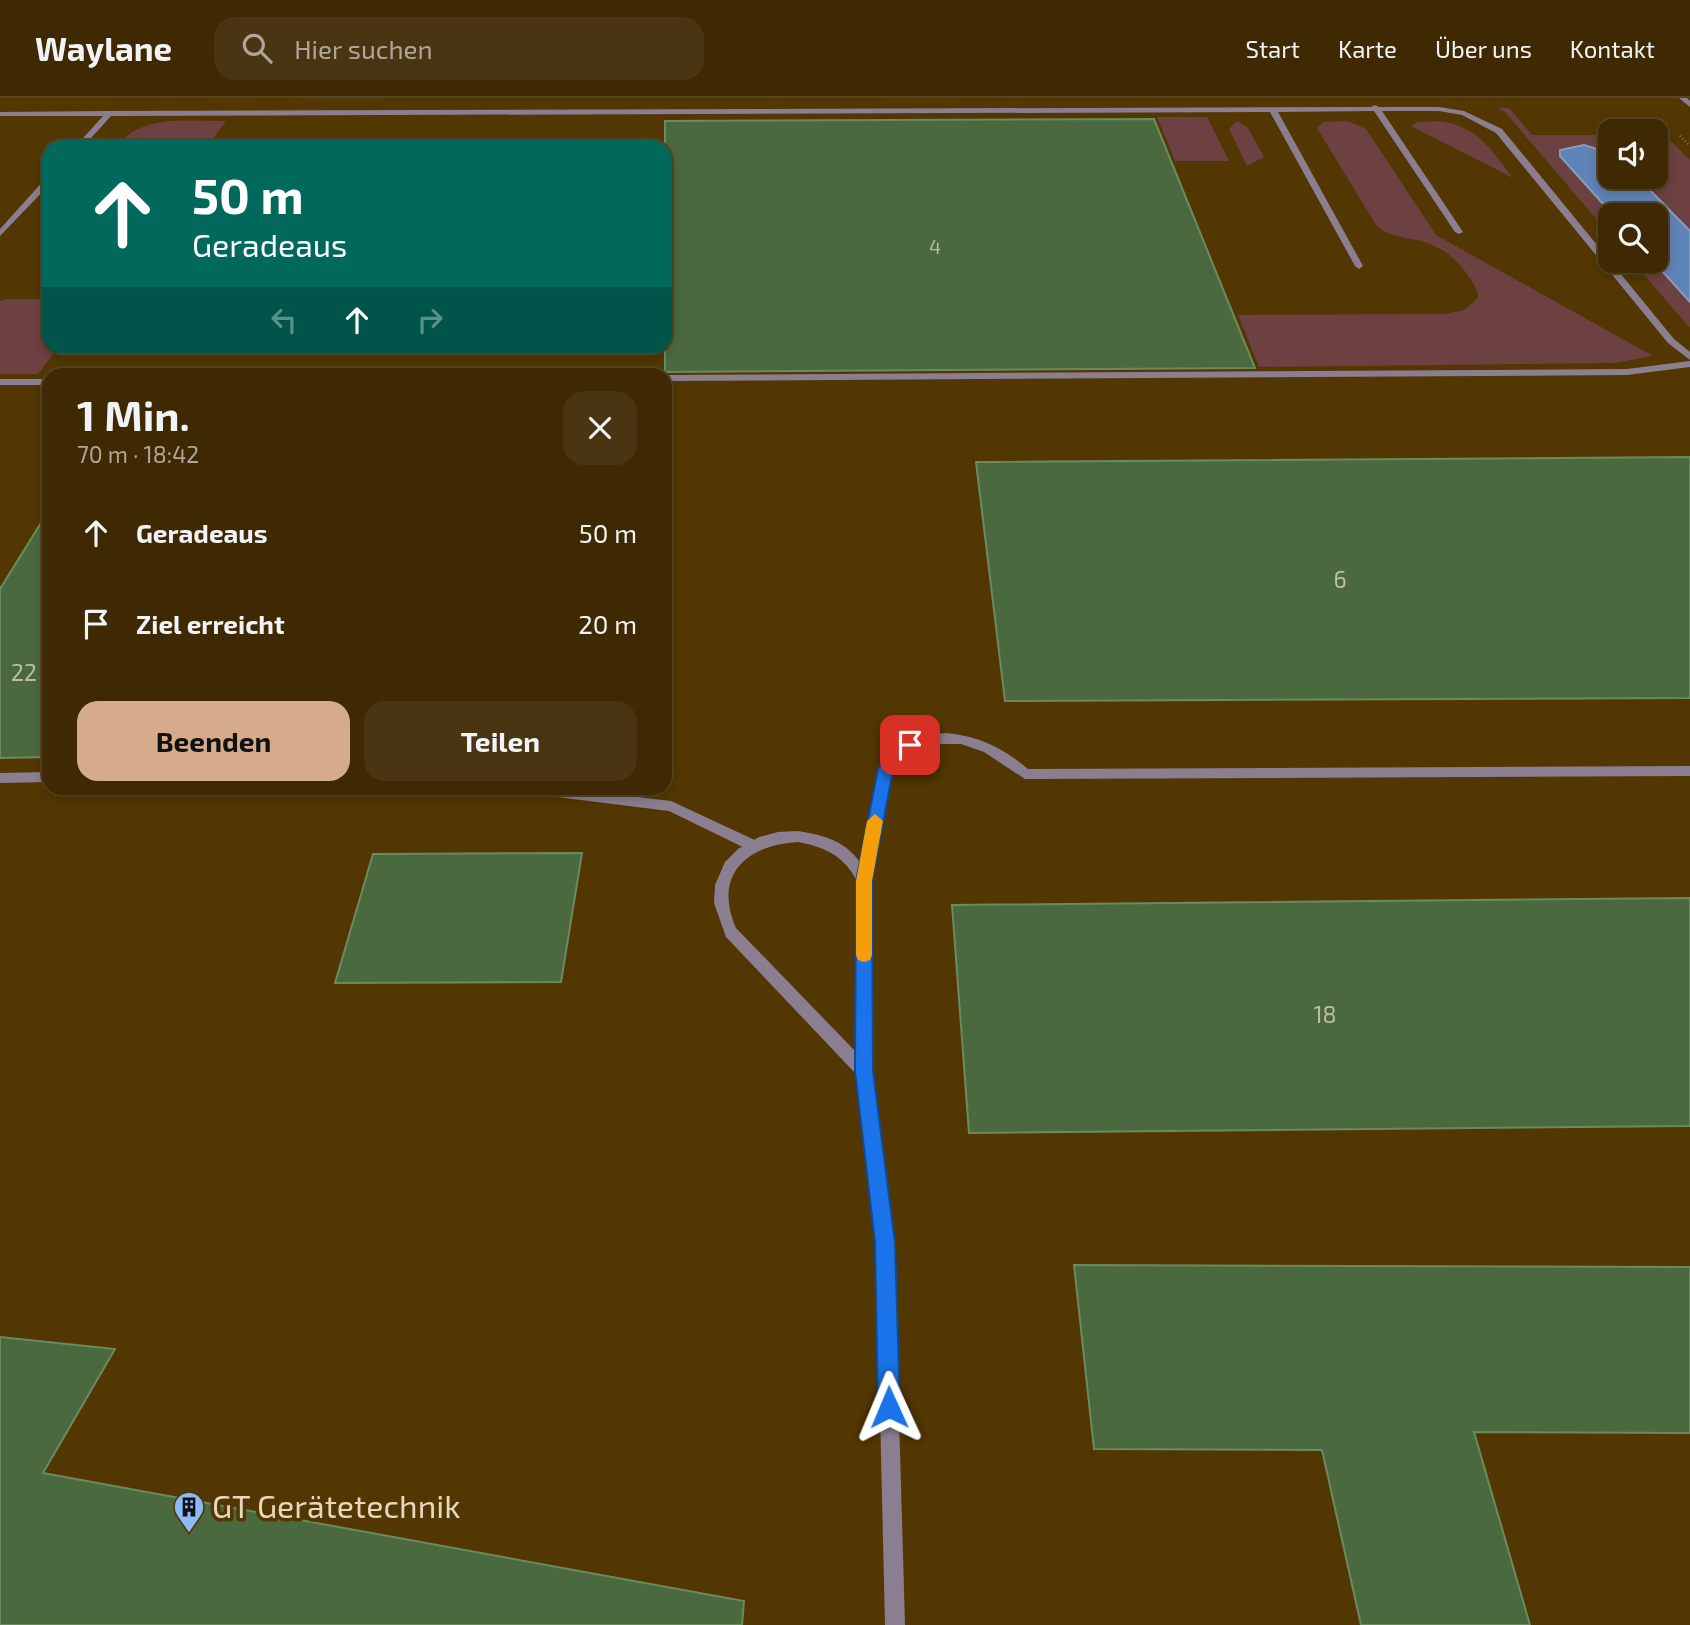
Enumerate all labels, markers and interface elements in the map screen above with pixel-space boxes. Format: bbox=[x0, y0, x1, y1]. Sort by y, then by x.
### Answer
search box bbox=[214, 17, 704, 80]
text: Waylane bbox=[35, 28, 172, 68]
icon: search bbox=[238, 29, 276, 67]
text: Hier suchen bbox=[294, 33, 433, 64]
text: Start bbox=[1246, 34, 1300, 63]
text: Karte bbox=[1338, 34, 1397, 63]
text: Über uns bbox=[1435, 34, 1532, 63]
text: Kontakt bbox=[1570, 34, 1655, 63]
map controls bbox=[1598, 119, 1668, 273]
button: sound bbox=[1598, 119, 1668, 189]
text: 50 m bbox=[192, 165, 304, 224]
icon: ahead bbox=[77, 168, 168, 259]
button: search bbox=[1598, 203, 1668, 273]
text: Geradeaus bbox=[192, 225, 347, 263]
house number: 4 bbox=[929, 235, 941, 258]
icon: left bbox=[265, 301, 303, 339]
icon: ahead bbox=[338, 301, 376, 339]
icon: right bbox=[411, 301, 449, 339]
text: 1 Min. bbox=[77, 389, 190, 439]
button: close bbox=[563, 391, 637, 465]
text: 70 m · 18:42 bbox=[77, 440, 199, 468]
icon: ahead bbox=[77, 514, 115, 552]
text: Geradeaus bbox=[136, 517, 268, 548]
text: 50 m bbox=[579, 517, 637, 548]
house number: 6 bbox=[1333, 565, 1347, 593]
icon: arrive bbox=[77, 605, 115, 643]
text: Ziel erreicht bbox=[136, 608, 285, 639]
text: 20 m bbox=[578, 608, 637, 639]
house number: 22 bbox=[11, 658, 37, 686]
button: Beenden bbox=[77, 701, 350, 781]
button: Teilen bbox=[364, 701, 637, 781]
pin bbox=[880, 715, 940, 775]
icon: arrive bbox=[891, 726, 929, 764]
house number: 18 bbox=[1313, 1000, 1337, 1028]
position arrow bbox=[852, 1370, 926, 1444]
place label: GT Gerätetechnik bbox=[212, 1486, 460, 1524]
building icon: GT Gerätetechnik bbox=[172, 1490, 206, 1534]

